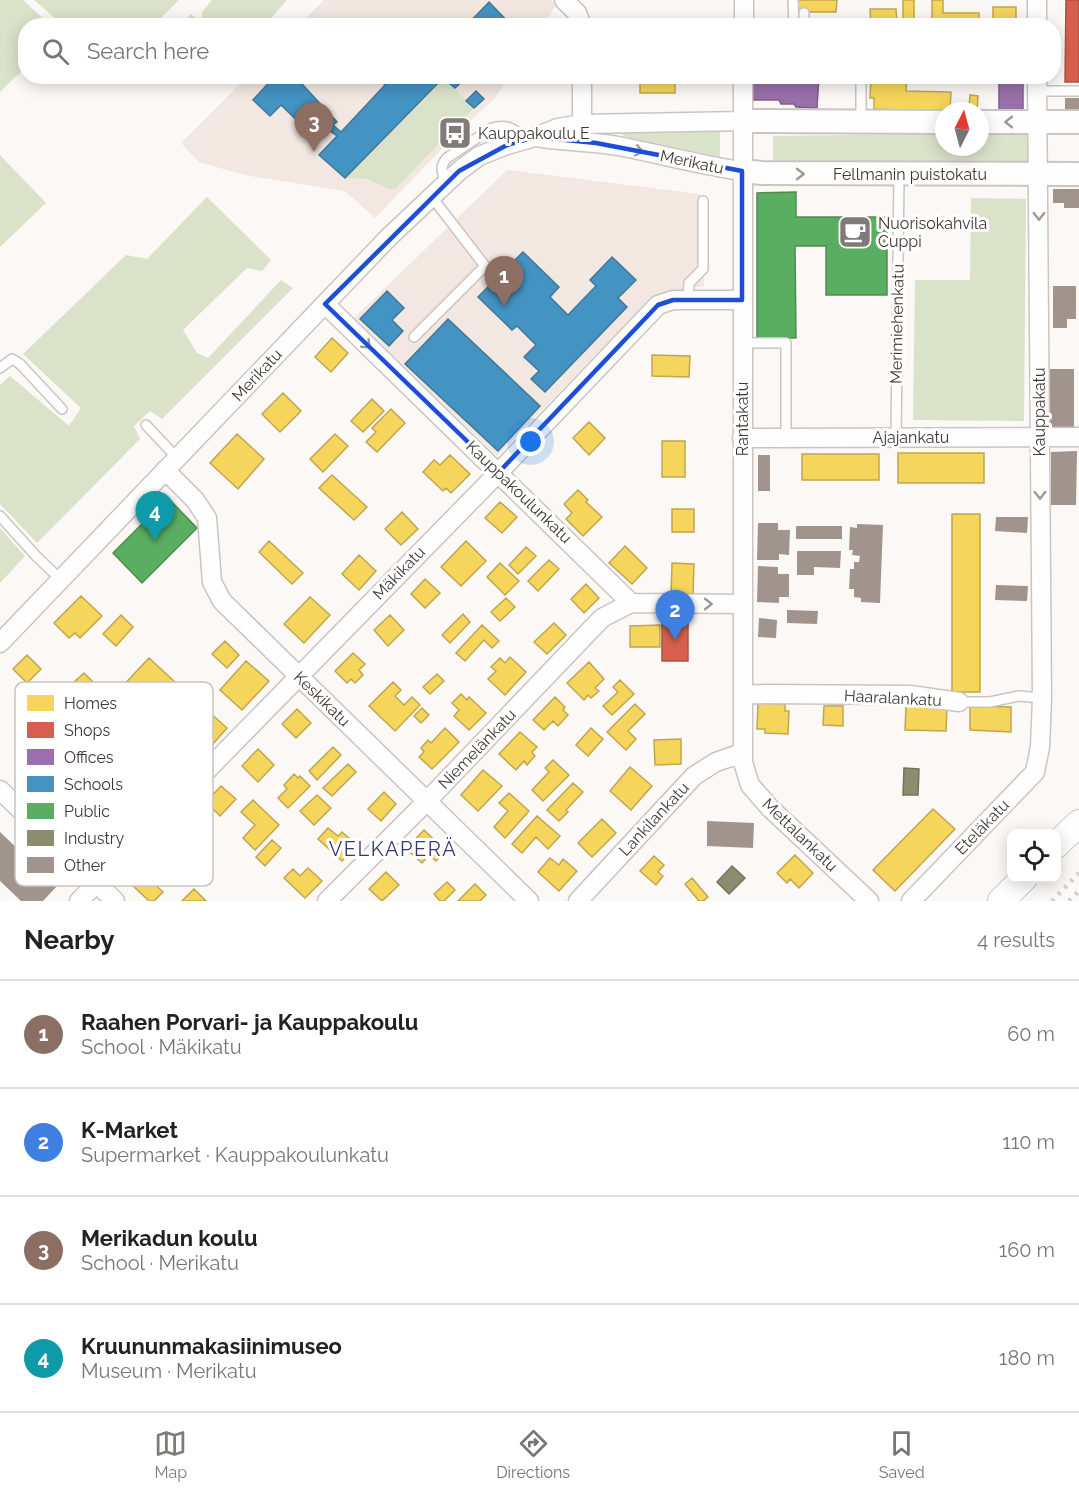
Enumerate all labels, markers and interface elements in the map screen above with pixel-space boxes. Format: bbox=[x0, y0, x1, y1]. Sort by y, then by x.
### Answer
search box bbox=[18, 18, 1061, 84]
icon: search bbox=[39, 35, 72, 68]
text: Search here bbox=[87, 38, 209, 64]
pin: 3 bbox=[294, 102, 334, 152]
north arrow bbox=[935, 102, 989, 156]
bus stop icon: Kauppakoulu E bbox=[437, 115, 473, 151]
one-way arrow bbox=[1004, 116, 1013, 128]
place label: Kauppakoulu E bbox=[478, 124, 590, 143]
one-way arrow bbox=[634, 144, 644, 157]
street label: Merikatu bbox=[659, 146, 725, 178]
street label: Fellmanin puistokatu bbox=[833, 165, 987, 184]
one-way arrow bbox=[796, 168, 805, 180]
one-way arrow bbox=[1033, 212, 1045, 221]
cafe icon: Nuorisokahvila Cuppi bbox=[837, 214, 873, 250]
place label: Nuorisokahvila Cuppi bbox=[878, 214, 987, 251]
pin: 1 bbox=[484, 256, 524, 306]
street label: Merimiehenkatu bbox=[886, 264, 908, 384]
one-way arrow bbox=[360, 337, 371, 348]
street label: Merikatu bbox=[228, 345, 286, 405]
street label: Kauppakatu bbox=[1030, 368, 1049, 456]
street label: Rantakatu bbox=[733, 382, 752, 456]
your location bbox=[516, 427, 545, 456]
street label: Ajajankatu bbox=[873, 428, 949, 447]
street label: Kauppakoulunkatu bbox=[462, 437, 576, 547]
one-way arrow bbox=[1034, 491, 1046, 500]
pin: 4 bbox=[136, 492, 174, 541]
street label: Mäkikatu bbox=[369, 542, 429, 604]
pin: 2 bbox=[656, 590, 694, 640]
one-way arrow bbox=[704, 598, 713, 610]
street label: Keskikatu bbox=[290, 668, 354, 730]
legend bbox=[15, 682, 213, 886]
street label: Haaralankatu bbox=[844, 686, 942, 710]
text: Homes bbox=[64, 694, 117, 713]
street label: Niemelänkatu bbox=[434, 705, 520, 793]
text: Shops bbox=[64, 721, 110, 740]
text: Offices bbox=[64, 748, 114, 767]
text: Schools bbox=[64, 775, 123, 794]
street label: Lankilankatu bbox=[615, 778, 693, 860]
street label: Mettalankatu bbox=[759, 794, 841, 876]
street label: Eteläkatu bbox=[951, 795, 1013, 859]
text: Public bbox=[64, 802, 110, 821]
text: Industry bbox=[64, 829, 124, 848]
map controls bbox=[1007, 829, 1061, 883]
button: locate bbox=[1007, 829, 1061, 883]
district label: VELKAPERÄ bbox=[329, 837, 457, 861]
text: Other bbox=[64, 856, 106, 875]
text: Nearby bbox=[24, 925, 114, 955]
text: 4 results bbox=[977, 928, 1055, 952]
text: Raahen Porvari- ja Kauppakoulu bbox=[81, 1009, 418, 1035]
text: 1 bbox=[39, 1022, 48, 1046]
text: 60 m bbox=[1007, 1022, 1055, 1046]
text: School · Mäkikatu bbox=[81, 1035, 242, 1059]
text: K-Market bbox=[81, 1117, 178, 1143]
text: 2 bbox=[38, 1130, 49, 1154]
text: 110 m bbox=[1002, 1130, 1055, 1154]
text: Supermarket · Kauppakoulunkatu bbox=[81, 1143, 389, 1167]
text: Merikadun koulu bbox=[81, 1225, 257, 1251]
text: 3 bbox=[38, 1238, 49, 1262]
text: 160 m bbox=[999, 1238, 1055, 1262]
text: School · Merikatu bbox=[81, 1251, 239, 1275]
text: Kruununmakasiinimuseo bbox=[81, 1333, 342, 1359]
text: 4 bbox=[38, 1346, 49, 1370]
text: 180 m bbox=[999, 1346, 1055, 1370]
text: Museum · Merikatu bbox=[81, 1359, 257, 1383]
tab: Map bbox=[154, 1427, 187, 1482]
tab: Directions bbox=[496, 1427, 570, 1482]
tab: Saved bbox=[879, 1427, 925, 1482]

